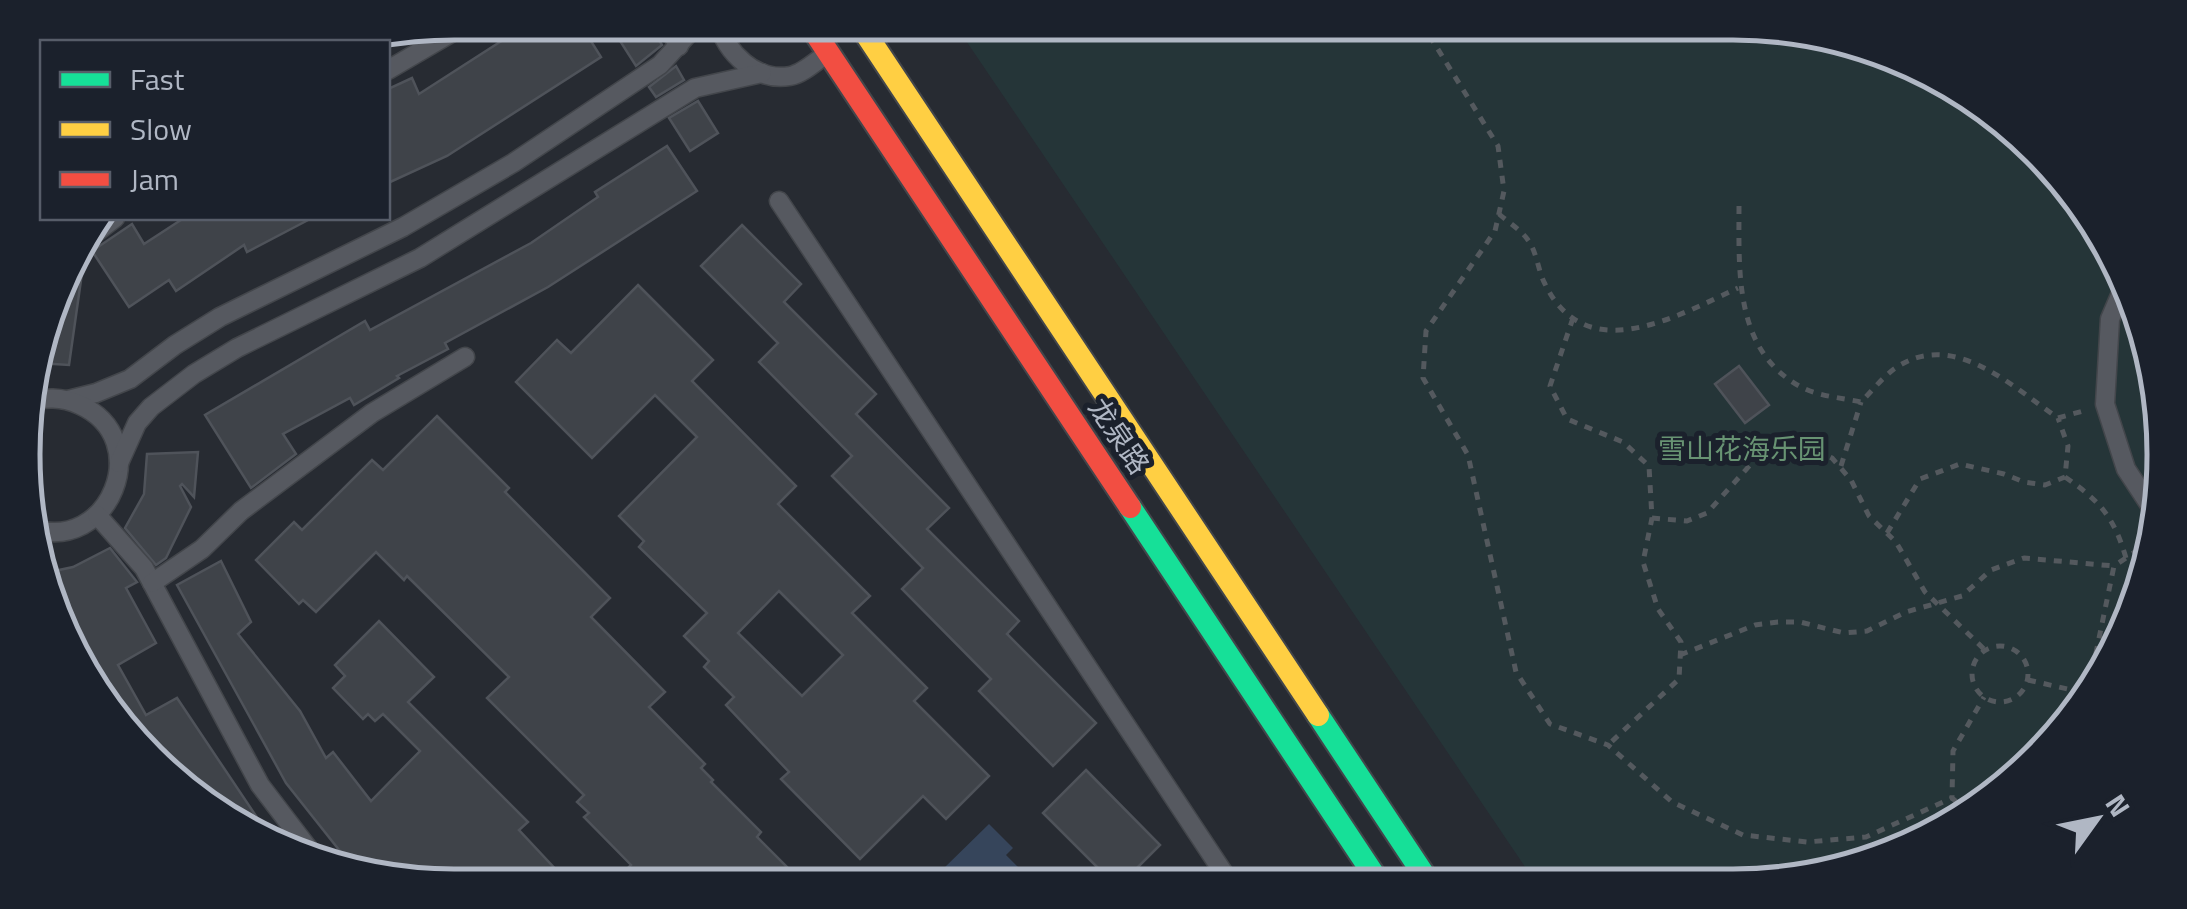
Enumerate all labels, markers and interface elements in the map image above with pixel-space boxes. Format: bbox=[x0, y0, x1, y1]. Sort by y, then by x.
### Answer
legend bbox=[40, 40, 390, 220]
text: Fast bbox=[130, 56, 185, 102]
text: Slow bbox=[130, 106, 192, 152]
text: Jam bbox=[130, 156, 179, 202]
street label: 龙泉路 bbox=[1078, 389, 1161, 483]
park label: 雪山花海乐园 bbox=[1658, 427, 1826, 470]
north arrow bbox=[2047, 769, 2147, 869]
text: N bbox=[2095, 785, 2142, 825]

